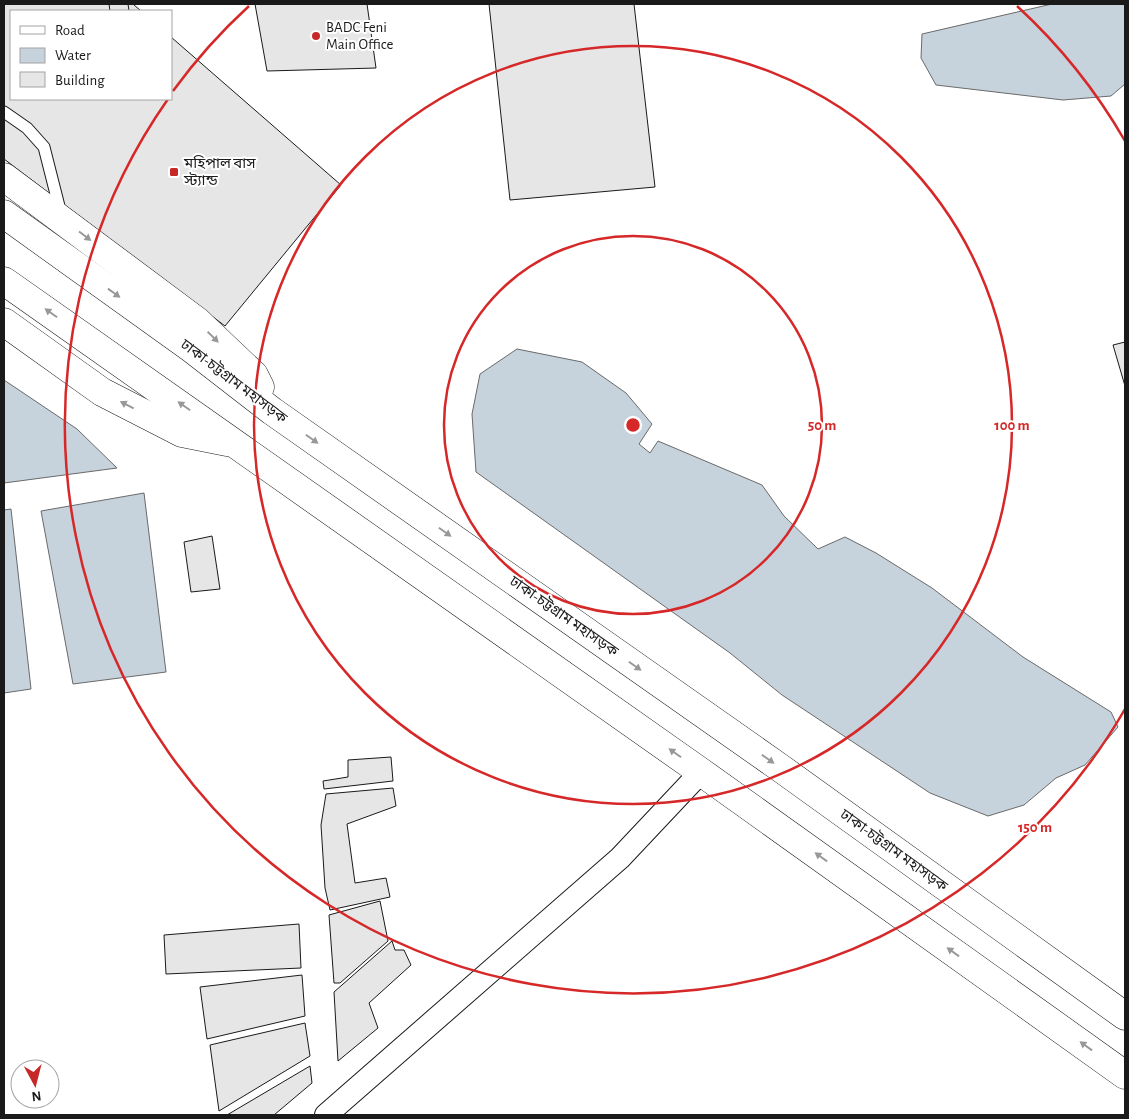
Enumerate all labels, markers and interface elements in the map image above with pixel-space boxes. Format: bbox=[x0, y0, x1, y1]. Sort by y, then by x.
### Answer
legend bbox=[10, 10, 172, 100]
place label: BADC Feni Main Office bbox=[326, 20, 394, 52]
text: Road bbox=[55, 23, 85, 38]
marker: BADC Feni Main Office bbox=[310, 30, 322, 42]
text: Water bbox=[55, 48, 91, 63]
text: Building bbox=[55, 73, 105, 88]
place label: মহিপাল বাস স্ট্যান্ড bbox=[183, 155, 256, 188]
marker: মহিপাল বাস স্ট্যান্ড bbox=[168, 166, 180, 178]
one-way arrow bbox=[78, 231, 91, 242]
one-way arrow bbox=[107, 288, 121, 298]
one-way arrow bbox=[44, 308, 58, 318]
one-way arrow bbox=[207, 330, 219, 342]
street label: ঢাকা-চট্টগ্রাম মহাসড়ক bbox=[177, 335, 291, 427]
one-way arrow bbox=[120, 401, 134, 409]
one-way arrow bbox=[178, 401, 191, 412]
centre of rings bbox=[624, 416, 642, 434]
text: 50 m bbox=[808, 418, 836, 433]
text: 100 m bbox=[994, 418, 1030, 433]
one-way arrow bbox=[305, 434, 319, 444]
one-way arrow bbox=[438, 527, 452, 537]
street label: ঢাকা-চট্টগ্রাম মহাসড়ক bbox=[506, 572, 622, 660]
one-way arrow bbox=[628, 661, 642, 671]
one-way arrow bbox=[668, 748, 681, 758]
one-way arrow bbox=[761, 754, 775, 764]
street label: ঢাকা-চট্টগ্রাম মহাসড়ক bbox=[836, 805, 952, 895]
text: 150 m bbox=[1018, 820, 1052, 835]
one-way arrow bbox=[814, 852, 828, 862]
one-way arrow bbox=[946, 947, 960, 957]
one-way arrow bbox=[1079, 1041, 1092, 1051]
north arrow bbox=[10, 1059, 60, 1109]
text: N bbox=[31, 1088, 42, 1103]

